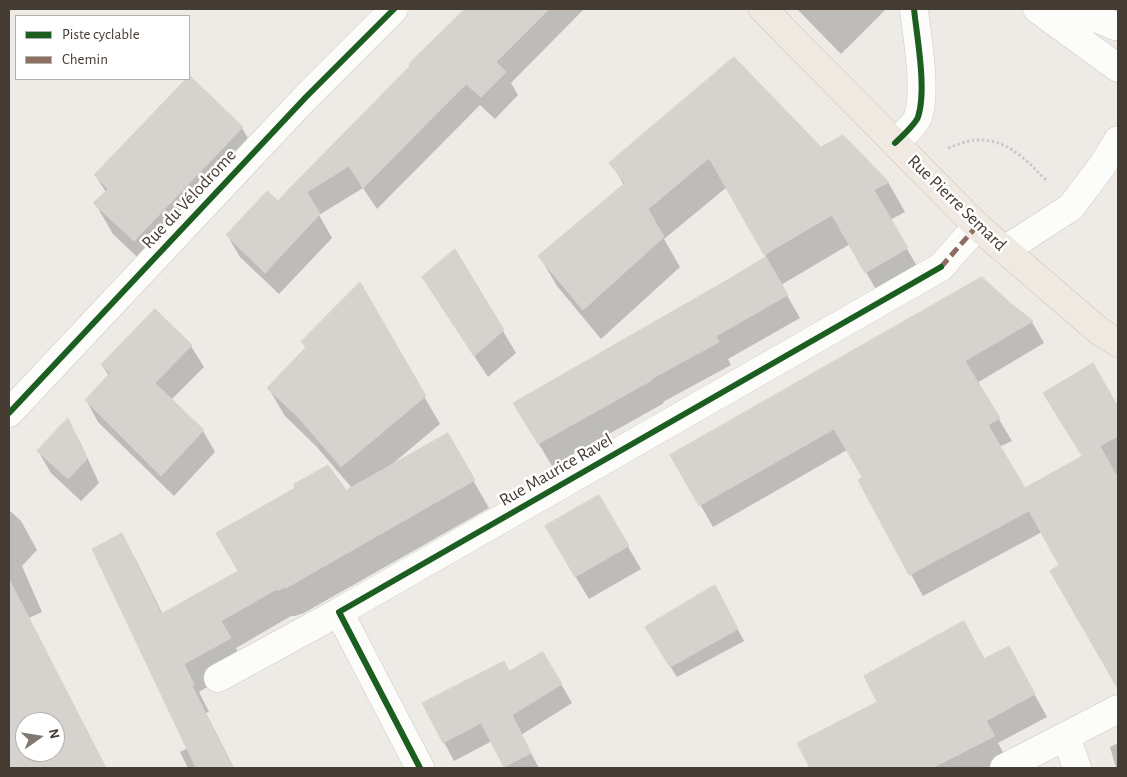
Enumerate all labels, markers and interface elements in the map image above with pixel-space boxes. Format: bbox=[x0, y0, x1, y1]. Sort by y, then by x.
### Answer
legend bbox=[15, 15, 190, 80]
text: Piste cyclable bbox=[62, 27, 140, 42]
text: Chemin bbox=[62, 52, 108, 67]
street label: Rue du Vélodrome bbox=[137, 144, 241, 254]
street label: Rue Pierre Semard bbox=[903, 150, 1011, 256]
street label: Rue Maurice Ravel bbox=[495, 429, 617, 511]
north arrow bbox=[15, 712, 65, 762]
text: N bbox=[46, 728, 62, 740]

